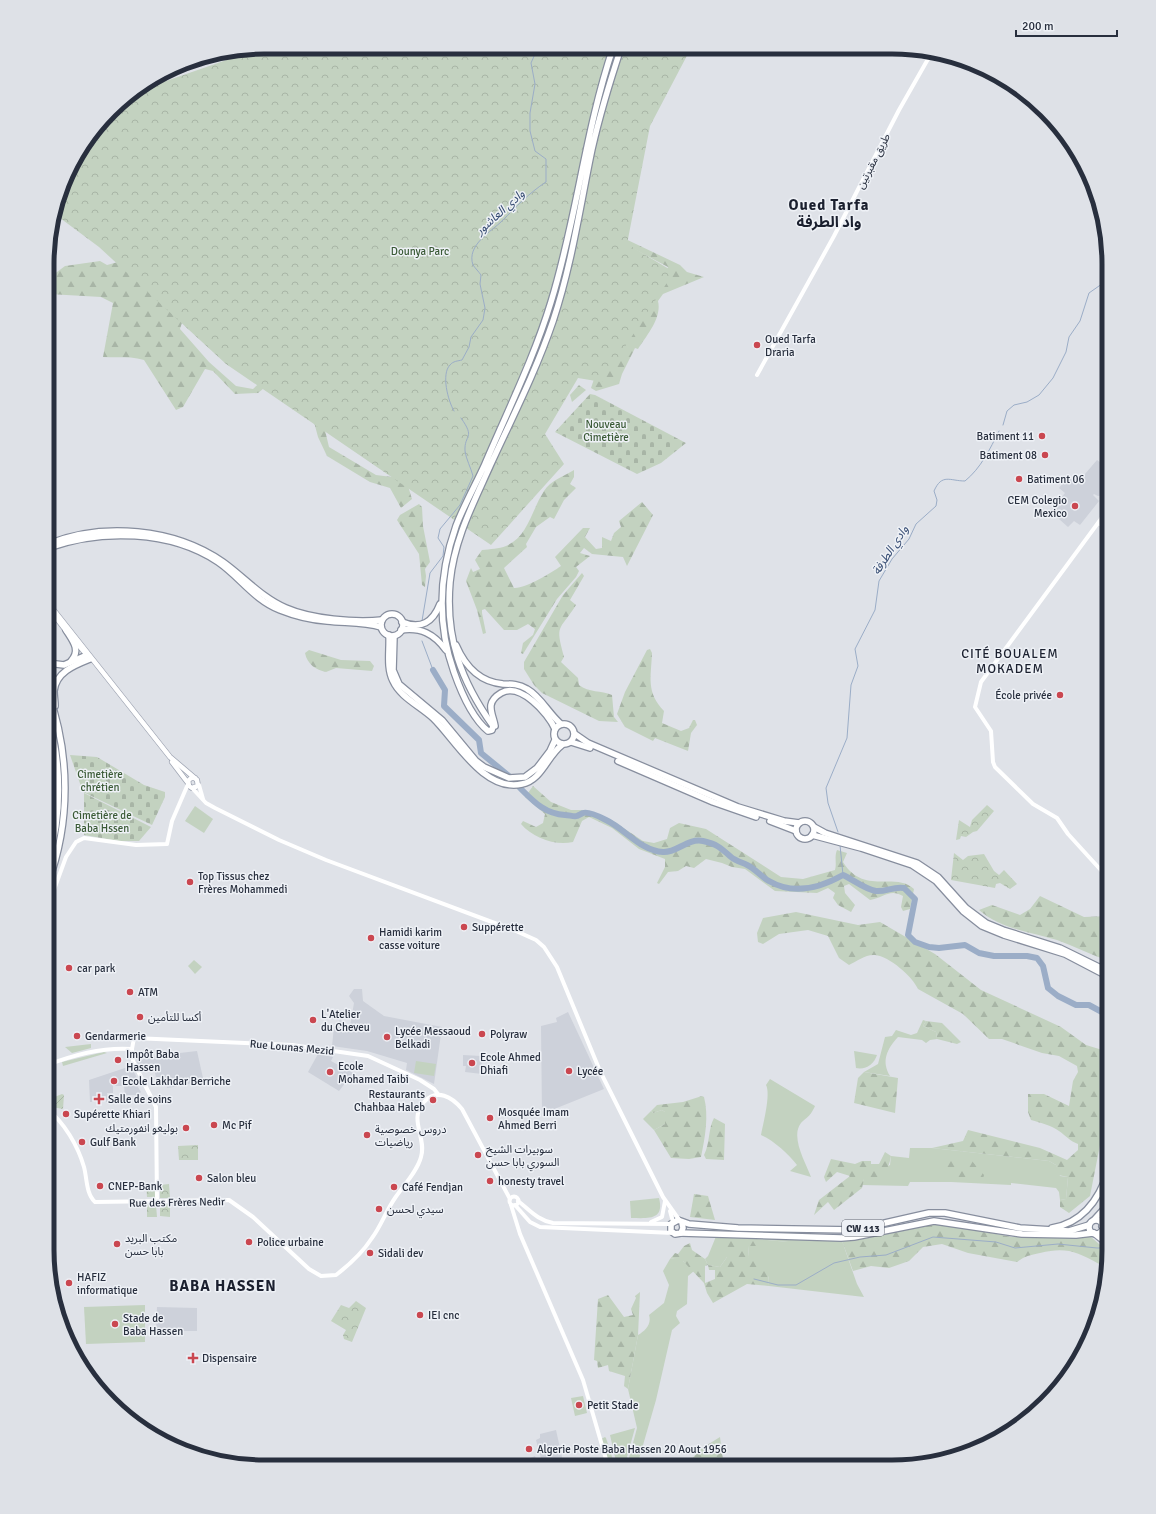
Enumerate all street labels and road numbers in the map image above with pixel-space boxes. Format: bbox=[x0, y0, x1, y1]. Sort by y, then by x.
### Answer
street label: طريق مقبرتين bbox=[854, 131, 893, 191]
street label: Rue Lounas Mezid bbox=[249, 1037, 335, 1058]
street label: Rue des Frères Nedir bbox=[129, 1195, 225, 1210]
road number: CW 113 bbox=[842, 1220, 884, 1236]

